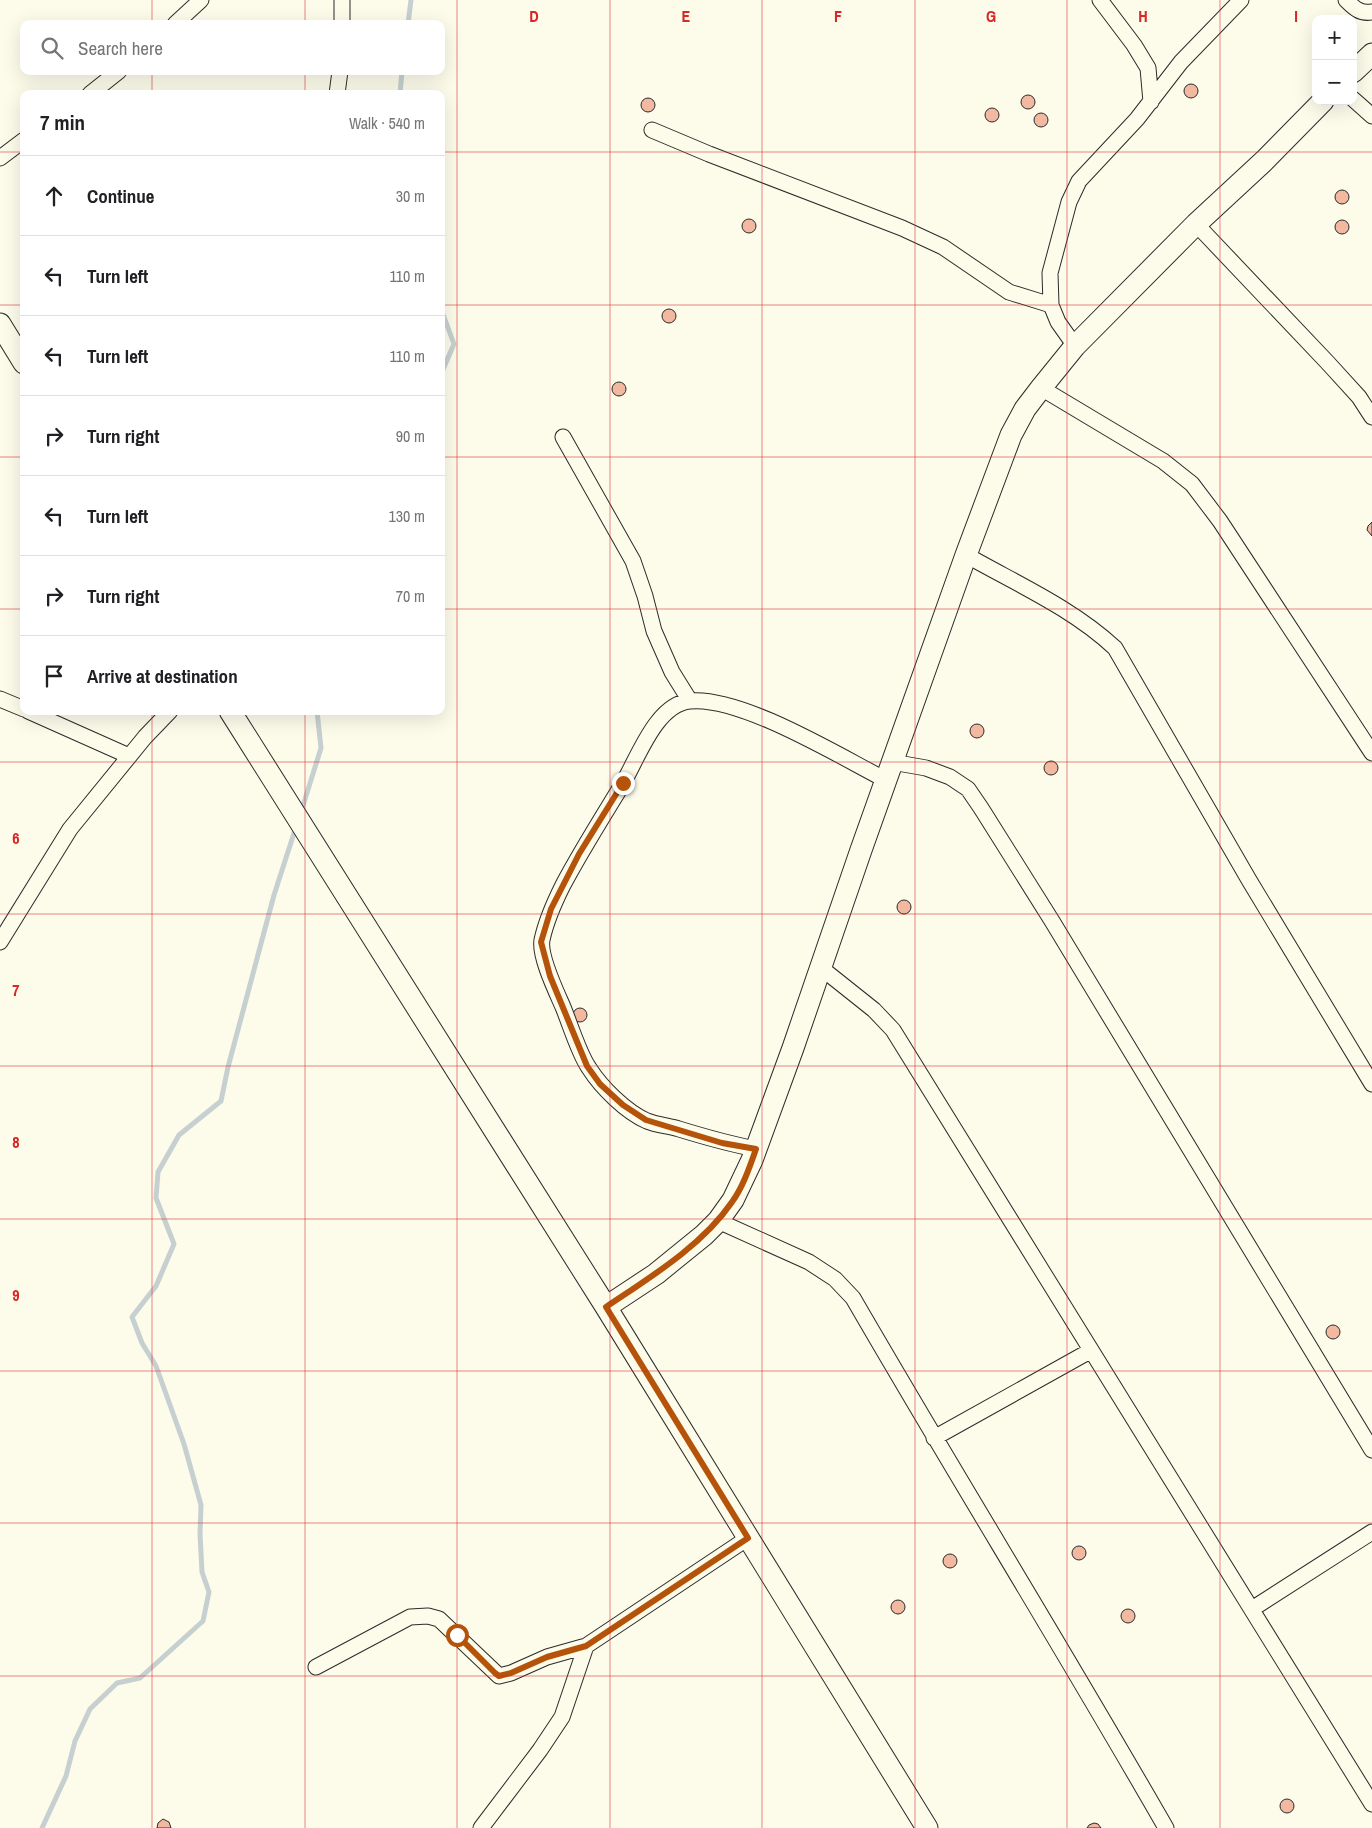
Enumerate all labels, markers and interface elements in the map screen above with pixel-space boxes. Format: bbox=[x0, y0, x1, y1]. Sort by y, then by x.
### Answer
text: D bbox=[529, 5, 539, 27]
text: E bbox=[682, 5, 691, 27]
text: F bbox=[834, 5, 842, 27]
text: G bbox=[986, 5, 996, 27]
text: H bbox=[1138, 5, 1148, 27]
text: I bbox=[1294, 5, 1298, 27]
map controls bbox=[1312, 15, 1357, 105]
button: + bbox=[1312, 15, 1357, 60]
search box bbox=[20, 20, 445, 75]
icon: search bbox=[38, 34, 66, 62]
text: Search here bbox=[78, 35, 163, 61]
button: − bbox=[1312, 60, 1357, 105]
text: 7 min bbox=[40, 108, 85, 137]
text: Walk · 540 m bbox=[349, 112, 425, 134]
icon: ahead bbox=[40, 182, 68, 210]
text: Continue bbox=[87, 183, 155, 209]
text: 30 m bbox=[396, 185, 425, 207]
icon: left bbox=[40, 262, 68, 290]
text: Turn left bbox=[87, 263, 148, 289]
text: 110 m bbox=[389, 265, 425, 287]
icon: left bbox=[40, 342, 68, 370]
text: Turn left bbox=[87, 343, 148, 369]
text: 110 m bbox=[389, 345, 425, 367]
icon: right bbox=[40, 422, 68, 450]
text: Turn right bbox=[87, 423, 159, 449]
text: 90 m bbox=[396, 425, 425, 447]
icon: left bbox=[40, 502, 68, 530]
text: Turn left bbox=[87, 503, 148, 529]
text: 130 m bbox=[389, 505, 425, 527]
icon: right bbox=[40, 582, 68, 610]
text: Turn right bbox=[87, 583, 159, 609]
text: 70 m bbox=[396, 585, 425, 607]
icon: arrive bbox=[40, 662, 68, 690]
text: Arrive at destination bbox=[87, 663, 238, 689]
route end bbox=[612, 772, 635, 795]
text: 6 bbox=[12, 827, 20, 849]
text: 7 bbox=[12, 979, 20, 1001]
text: 8 bbox=[12, 1131, 20, 1153]
text: 9 bbox=[12, 1284, 20, 1306]
route start bbox=[446, 1624, 469, 1647]

